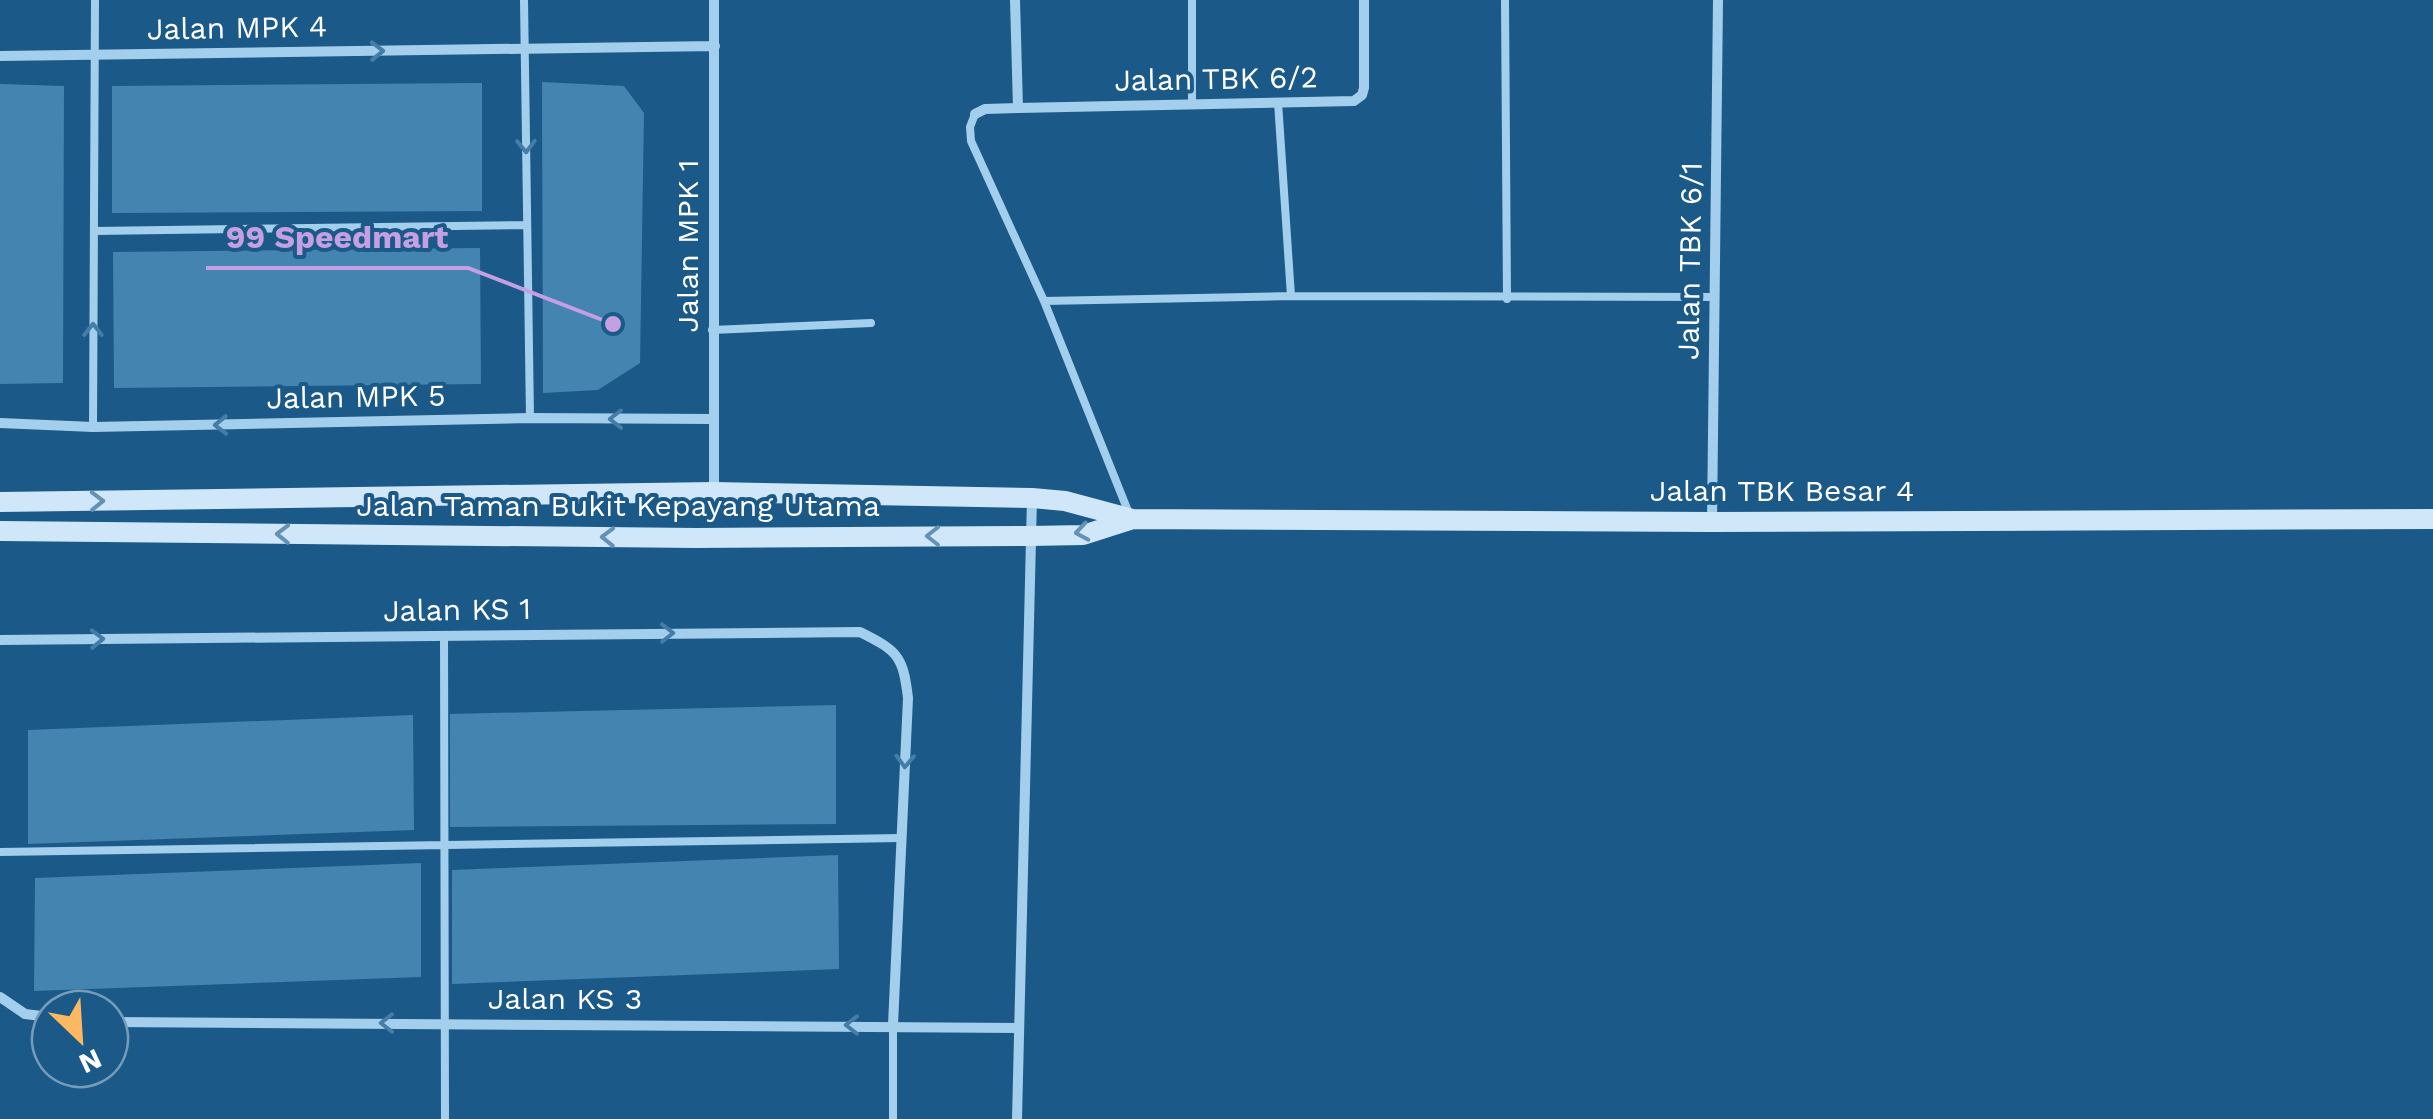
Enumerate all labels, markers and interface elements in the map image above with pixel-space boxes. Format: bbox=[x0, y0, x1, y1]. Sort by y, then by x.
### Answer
street label: Jalan MPK 4 bbox=[147, 8, 327, 47]
one-way arrow bbox=[370, 40, 386, 62]
street label: Jalan TBK 6/2 bbox=[1114, 59, 1318, 98]
one-way arrow bbox=[515, 140, 537, 155]
street label: Jalan MPK 1 bbox=[670, 160, 705, 332]
street label: Jalan TBK 6/1 bbox=[1670, 162, 1709, 360]
callout: 99 Speedmart bbox=[206, 206, 468, 268]
text: 99 Speedmart bbox=[226, 218, 448, 256]
one-way arrow bbox=[82, 321, 104, 336]
street label: Jalan MPK 5 bbox=[266, 377, 446, 416]
one-way arrow bbox=[607, 408, 623, 429]
one-way arrow bbox=[212, 414, 228, 435]
street label: Jalan TBK Besar 4 bbox=[1650, 473, 1914, 508]
street label: Jalan Taman Bukit Kepayang Utama bbox=[356, 488, 880, 523]
one-way arrow bbox=[90, 490, 106, 511]
one-way arrow bbox=[1074, 521, 1090, 542]
one-way arrow bbox=[275, 523, 290, 545]
one-way arrow bbox=[599, 526, 614, 548]
one-way arrow bbox=[924, 526, 940, 547]
street label: Jalan KS 1 bbox=[383, 591, 531, 628]
one-way arrow bbox=[660, 623, 676, 644]
one-way arrow bbox=[90, 628, 106, 650]
one-way arrow bbox=[895, 754, 916, 770]
street label: Jalan KS 3 bbox=[488, 981, 642, 1016]
north arrow bbox=[30, 989, 130, 1089]
one-way arrow bbox=[378, 1012, 394, 1034]
one-way arrow bbox=[843, 1014, 858, 1036]
text: N bbox=[74, 1042, 107, 1081]

